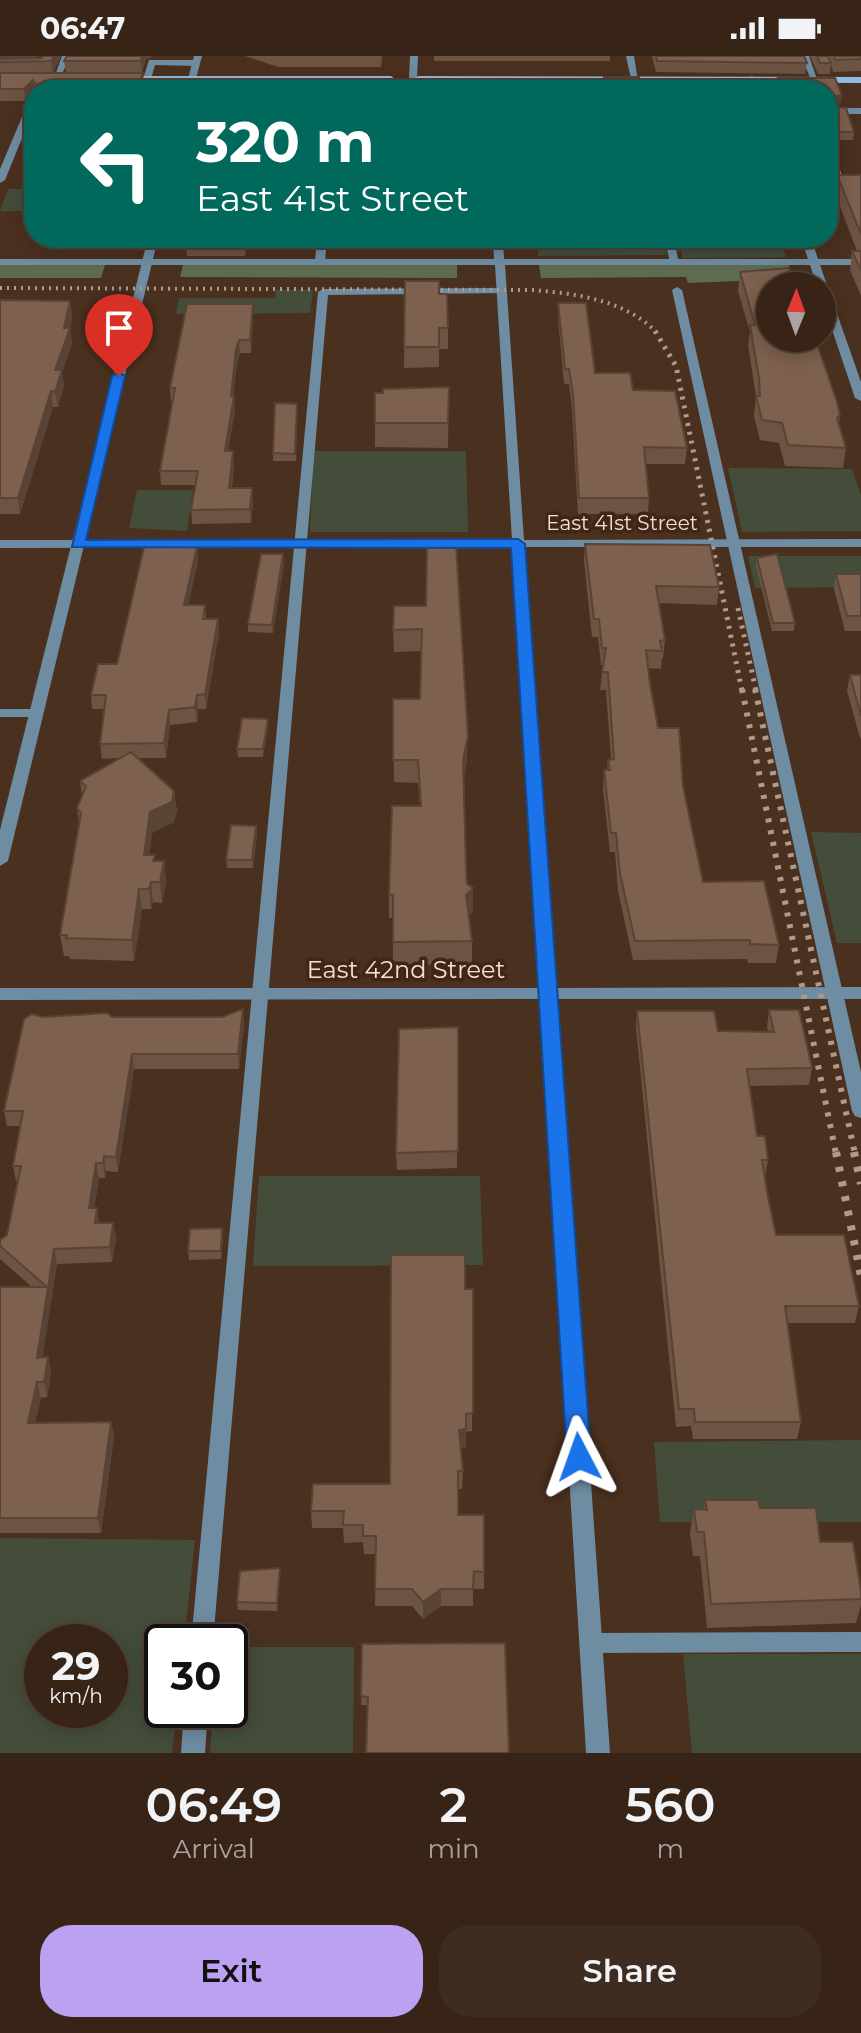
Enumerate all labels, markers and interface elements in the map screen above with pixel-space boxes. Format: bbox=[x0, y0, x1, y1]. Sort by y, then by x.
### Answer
text: 06:47 bbox=[40, 10, 125, 47]
text: 320 m bbox=[196, 108, 375, 176]
icon: left bbox=[64, 112, 168, 216]
text: East 41st Street bbox=[196, 176, 469, 220]
north arrow bbox=[756, 272, 836, 352]
map controls bbox=[756, 272, 836, 352]
pin bbox=[85, 294, 153, 376]
icon: arrive bbox=[97, 306, 141, 350]
street label: East 41st Street bbox=[546, 511, 698, 535]
street label: East 42nd Street bbox=[307, 955, 506, 984]
position arrow bbox=[537, 1415, 621, 1499]
speed limit sign: 30 bbox=[144, 1624, 248, 1728]
text: 29 bbox=[51, 1641, 101, 1690]
text: km/h bbox=[49, 1684, 103, 1708]
text: 06:49 bbox=[145, 1776, 282, 1834]
text: 2 bbox=[440, 1776, 468, 1834]
text: 560 bbox=[625, 1776, 716, 1834]
text: Arrival bbox=[173, 1833, 255, 1865]
text: min bbox=[427, 1833, 480, 1865]
text: m bbox=[657, 1833, 684, 1865]
button: Exit bbox=[40, 1925, 423, 2017]
button: Share bbox=[439, 1925, 821, 2017]

